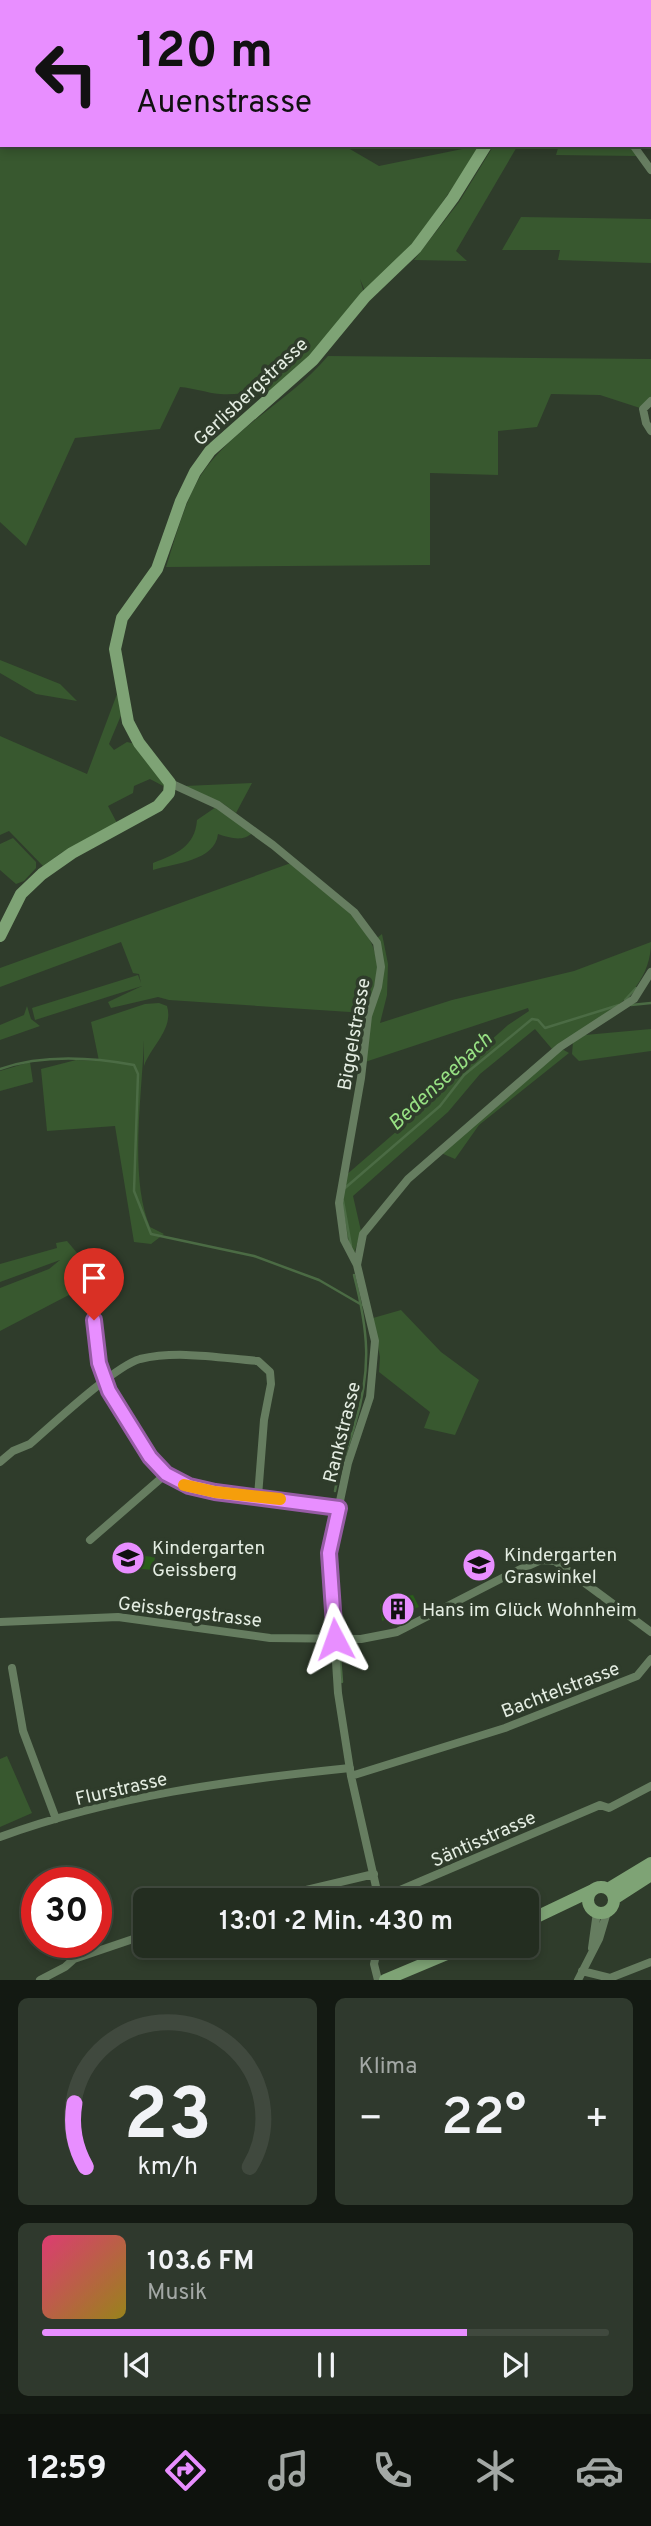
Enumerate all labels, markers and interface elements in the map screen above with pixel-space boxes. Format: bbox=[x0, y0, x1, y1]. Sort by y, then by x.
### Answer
text: 120 m bbox=[136, 23, 273, 85]
icon: left bbox=[21, 28, 112, 119]
text: Auenstrasse bbox=[136, 84, 312, 124]
street label: Gerlisbergstrasse bbox=[189, 333, 314, 452]
street label: Biggelstrasse bbox=[333, 976, 377, 1092]
water label: Bedenseebach bbox=[383, 1026, 499, 1137]
pin bbox=[64, 1248, 124, 1320]
icon: arrive bbox=[75, 1259, 113, 1297]
street label: Rankstrasse bbox=[319, 1380, 367, 1485]
place label: Kindergarten Geissberg bbox=[152, 1537, 265, 1583]
school or university icon: Kindergarten Geissberg bbox=[109, 1539, 147, 1577]
place label: Kindergarten Graswinkel bbox=[504, 1544, 617, 1590]
school or university icon: Kindergarten Graswinkel bbox=[460, 1546, 498, 1584]
building icon: Hans im Glück Wohnheim bbox=[379, 1590, 417, 1628]
street label: Geissbergstrasse bbox=[116, 1592, 263, 1634]
place label: Hans im Glück Wohnheim bbox=[422, 1599, 637, 1623]
position arrow bbox=[298, 1602, 372, 1676]
street label: Bachtelstrasse bbox=[498, 1657, 623, 1724]
street label: Flurstrasse bbox=[73, 1768, 170, 1812]
street label: Säntisstrasse bbox=[428, 1806, 540, 1874]
speed limit sign: 30 bbox=[21, 1867, 112, 1958]
text: 13:01 · 2 Min. · 430 m bbox=[219, 1906, 453, 1939]
text: Klima bbox=[359, 2053, 417, 2082]
text: 23 bbox=[123, 2074, 211, 2166]
text: 22° bbox=[441, 2087, 526, 2153]
text: − bbox=[359, 2096, 383, 2145]
text: + bbox=[584, 2096, 609, 2145]
text: km/h bbox=[137, 2152, 198, 2184]
text: 103.6 FM bbox=[147, 2246, 254, 2279]
text: Musik bbox=[147, 2279, 207, 2308]
icon: previous bbox=[118, 2346, 156, 2384]
icon: pause bbox=[307, 2346, 345, 2384]
icon: next bbox=[496, 2346, 534, 2384]
icon: directions bbox=[161, 2446, 210, 2495]
icon: music bbox=[264, 2446, 313, 2495]
icon: phone bbox=[368, 2446, 417, 2495]
icon: climate bbox=[471, 2446, 520, 2495]
icon: car bbox=[575, 2446, 624, 2495]
text: 12:59 bbox=[27, 2450, 107, 2490]

